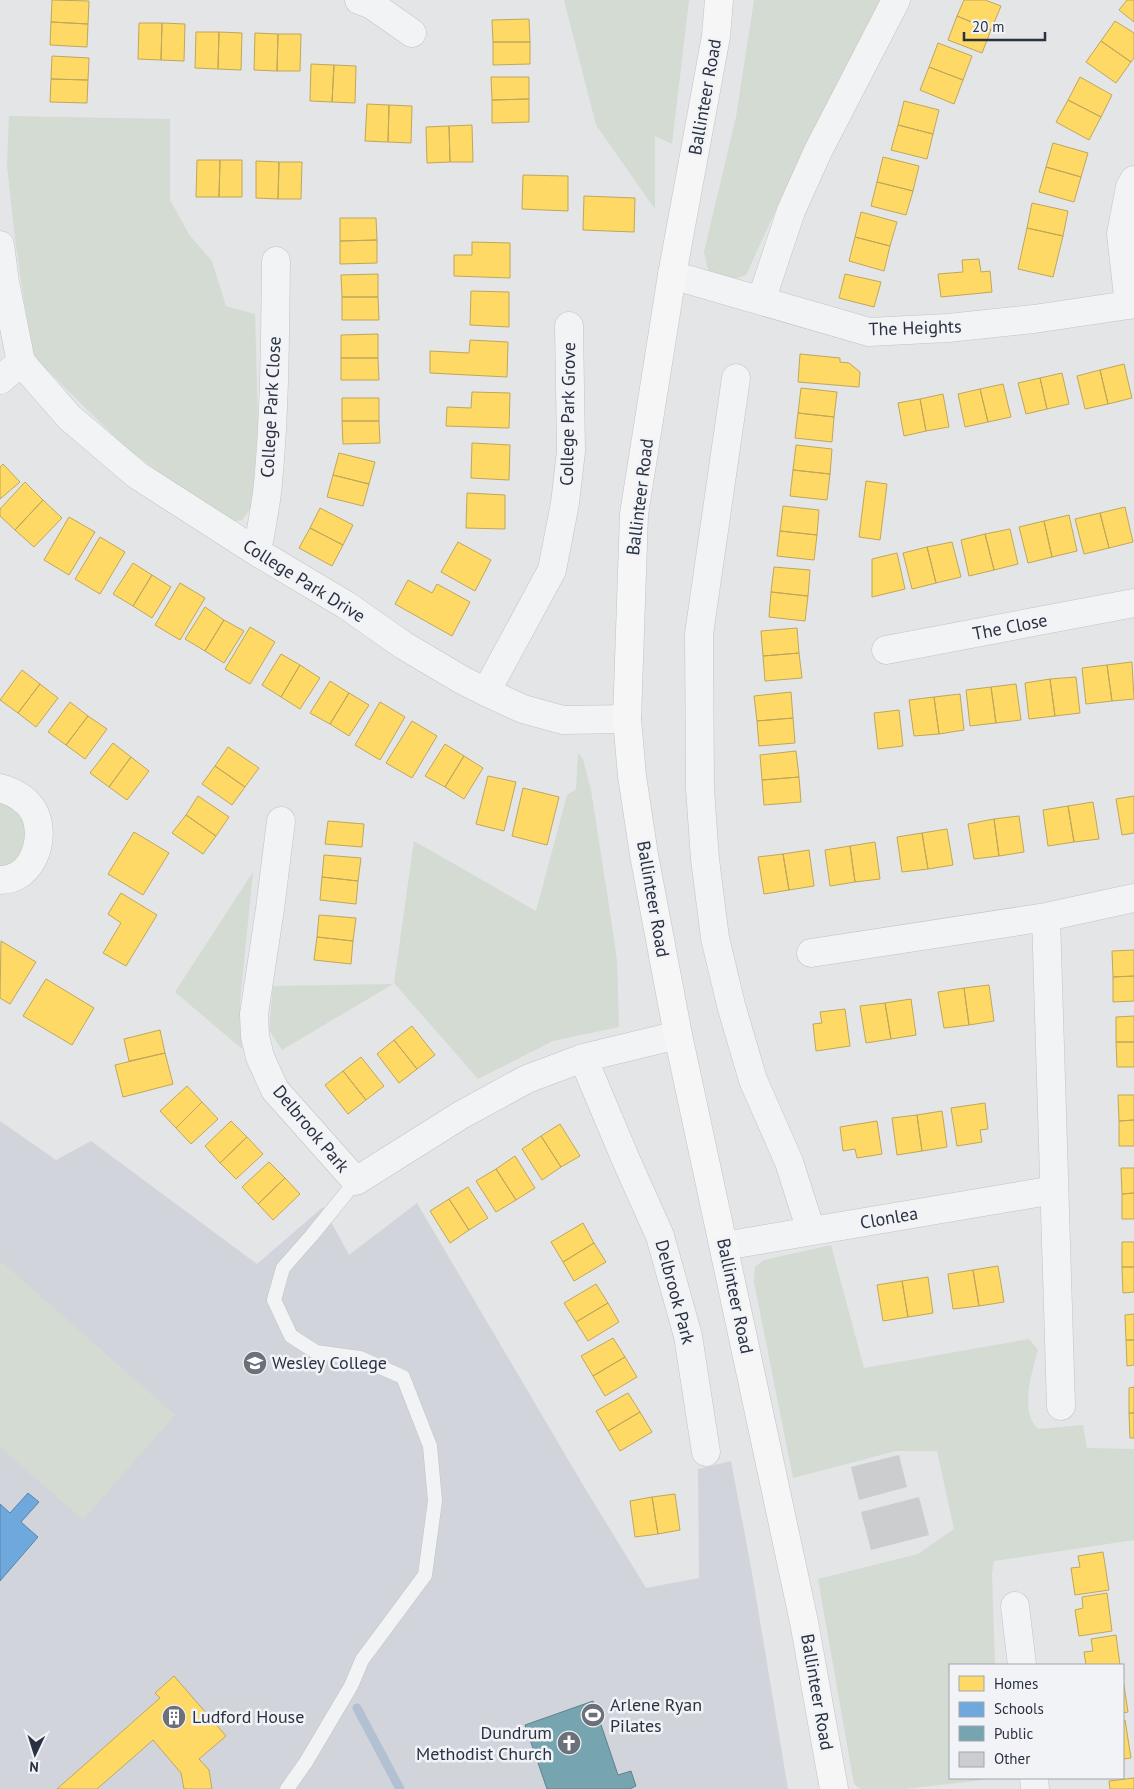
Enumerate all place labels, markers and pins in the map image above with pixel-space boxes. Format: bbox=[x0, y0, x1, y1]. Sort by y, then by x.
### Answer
school or university icon: Wesley College bbox=[242, 1350, 268, 1376]
place label: Wesley College bbox=[272, 1351, 387, 1374]
place label: Arlene Ryan Pilates bbox=[610, 1693, 702, 1737]
sports icon: Arlene Ryan Pilates bbox=[580, 1702, 606, 1728]
building icon: Ludford House bbox=[161, 1704, 187, 1730]
place label: Ludford House bbox=[192, 1705, 304, 1728]
place label: Dundrum Methodist Church bbox=[416, 1721, 552, 1765]
church icon: Dundrum Methodist Church bbox=[556, 1730, 582, 1756]

